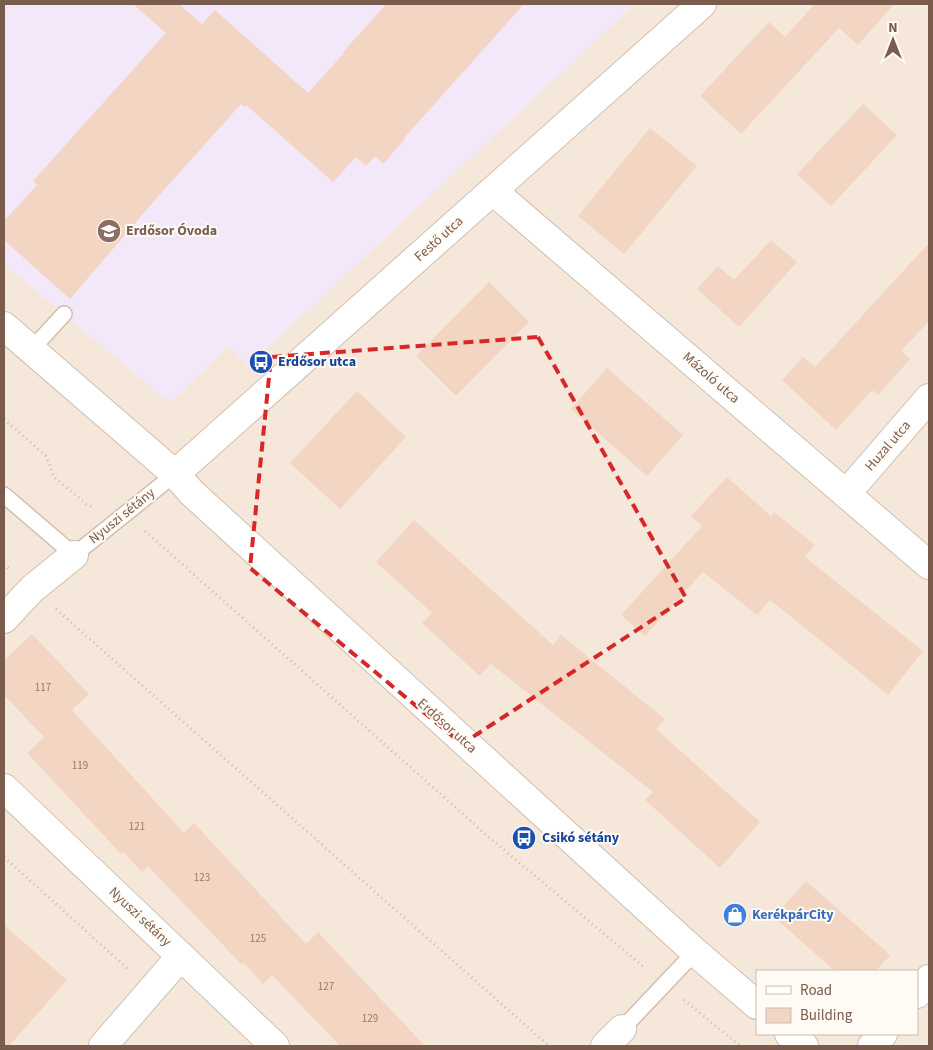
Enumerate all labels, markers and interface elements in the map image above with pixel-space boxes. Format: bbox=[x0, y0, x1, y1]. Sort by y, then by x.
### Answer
north arrow bbox=[868, 15, 918, 65]
text: N bbox=[888, 18, 898, 38]
street label: Festő utca bbox=[410, 212, 468, 266]
school or university icon: Erdősor Óvoda bbox=[96, 218, 122, 244]
place label: Erdősor Óvoda bbox=[126, 221, 217, 241]
street label: Mázoló utca bbox=[678, 347, 744, 409]
bus stop icon: Erdősor utca bbox=[248, 349, 274, 375]
place label: Erdősor utca bbox=[278, 352, 356, 372]
street label: Huzal utca bbox=[860, 416, 916, 476]
street label: Nyuszi sétány bbox=[85, 483, 160, 549]
house number: 117 bbox=[35, 680, 51, 695]
street label: Erdősor utca bbox=[413, 694, 481, 758]
house number: 119 bbox=[72, 758, 88, 773]
house number: 121 bbox=[129, 819, 145, 834]
bus stop icon: Csikó sétány bbox=[511, 825, 537, 851]
place label: Csikó sétány bbox=[542, 828, 620, 848]
house number: 123 bbox=[194, 870, 210, 885]
street label: Nyuszi sétány bbox=[104, 883, 176, 952]
shop icon: KerékpárCity bbox=[722, 902, 748, 928]
place label: KerékpárCity bbox=[752, 905, 834, 925]
house number: 125 bbox=[250, 931, 266, 946]
legend bbox=[756, 970, 918, 1035]
house number: 127 bbox=[318, 979, 334, 994]
text: Road bbox=[800, 980, 832, 1001]
text: Building bbox=[800, 1005, 853, 1026]
house number: 129 bbox=[362, 1011, 378, 1026]

